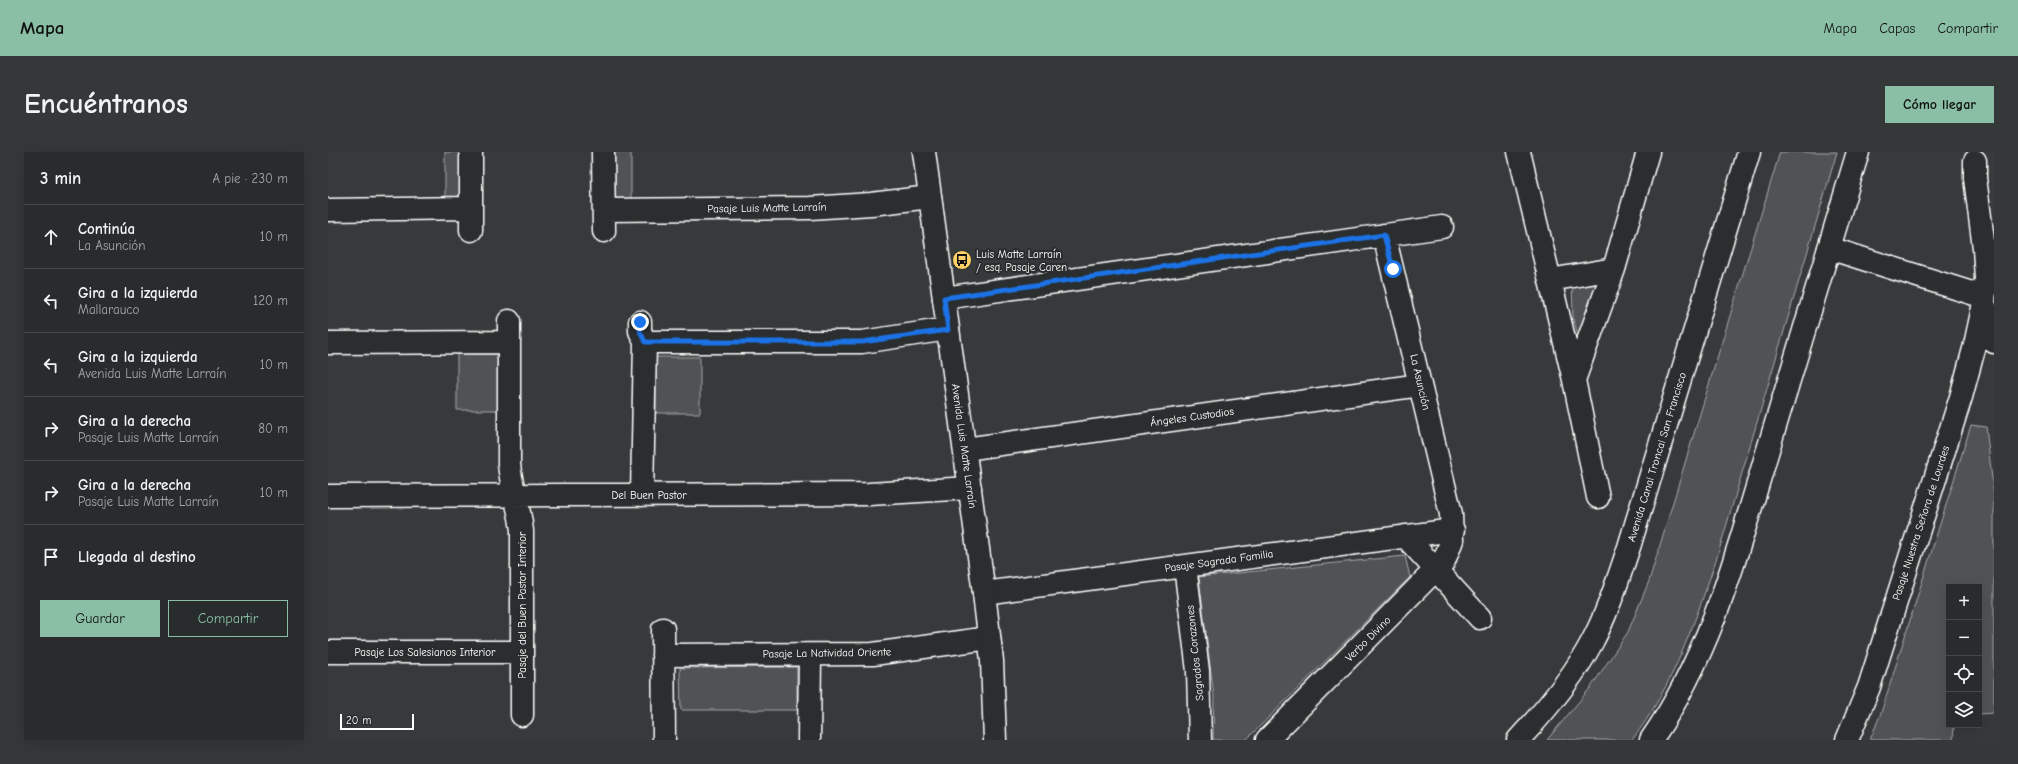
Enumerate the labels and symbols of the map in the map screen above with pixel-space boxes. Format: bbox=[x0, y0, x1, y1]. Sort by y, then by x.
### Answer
street label: Pasaje Luis Matte Larraín bbox=[707, 200, 827, 216]
place label: Luis Matte Larraín / esq. Pasaje Caren bbox=[976, 248, 1067, 274]
bus stop icon: Luis Matte Larraín / esq. Pasaje Caren bbox=[951, 249, 973, 271]
route start bbox=[1384, 260, 1402, 278]
route end bbox=[631, 313, 649, 331]
street label: La Asunción bbox=[1407, 353, 1433, 411]
street label: Avenida Canal Troncal San Francisco bbox=[1625, 371, 1689, 543]
street label: Avenida Luis Matte Larraín bbox=[949, 383, 979, 509]
street label: Ángeles Custodios bbox=[1149, 404, 1235, 429]
street label: Pasaje Nuestra Señora de Lourdes bbox=[1890, 444, 1952, 602]
street label: Del Buen Pastor bbox=[611, 489, 687, 502]
street label: Pasaje del Buen Pastor Interior bbox=[516, 531, 529, 678]
street label: Pasaje Sagrada Familia bbox=[1164, 547, 1274, 575]
street label: Sagrados Corazones bbox=[1183, 604, 1206, 701]
street label: Verbo Divino bbox=[1343, 613, 1394, 664]
street label: Pasaje La Natividad Oriente bbox=[763, 645, 892, 661]
street label: Pasaje Los Salesianos Interior bbox=[355, 646, 496, 659]
scale bar bbox=[340, 712, 414, 731]

